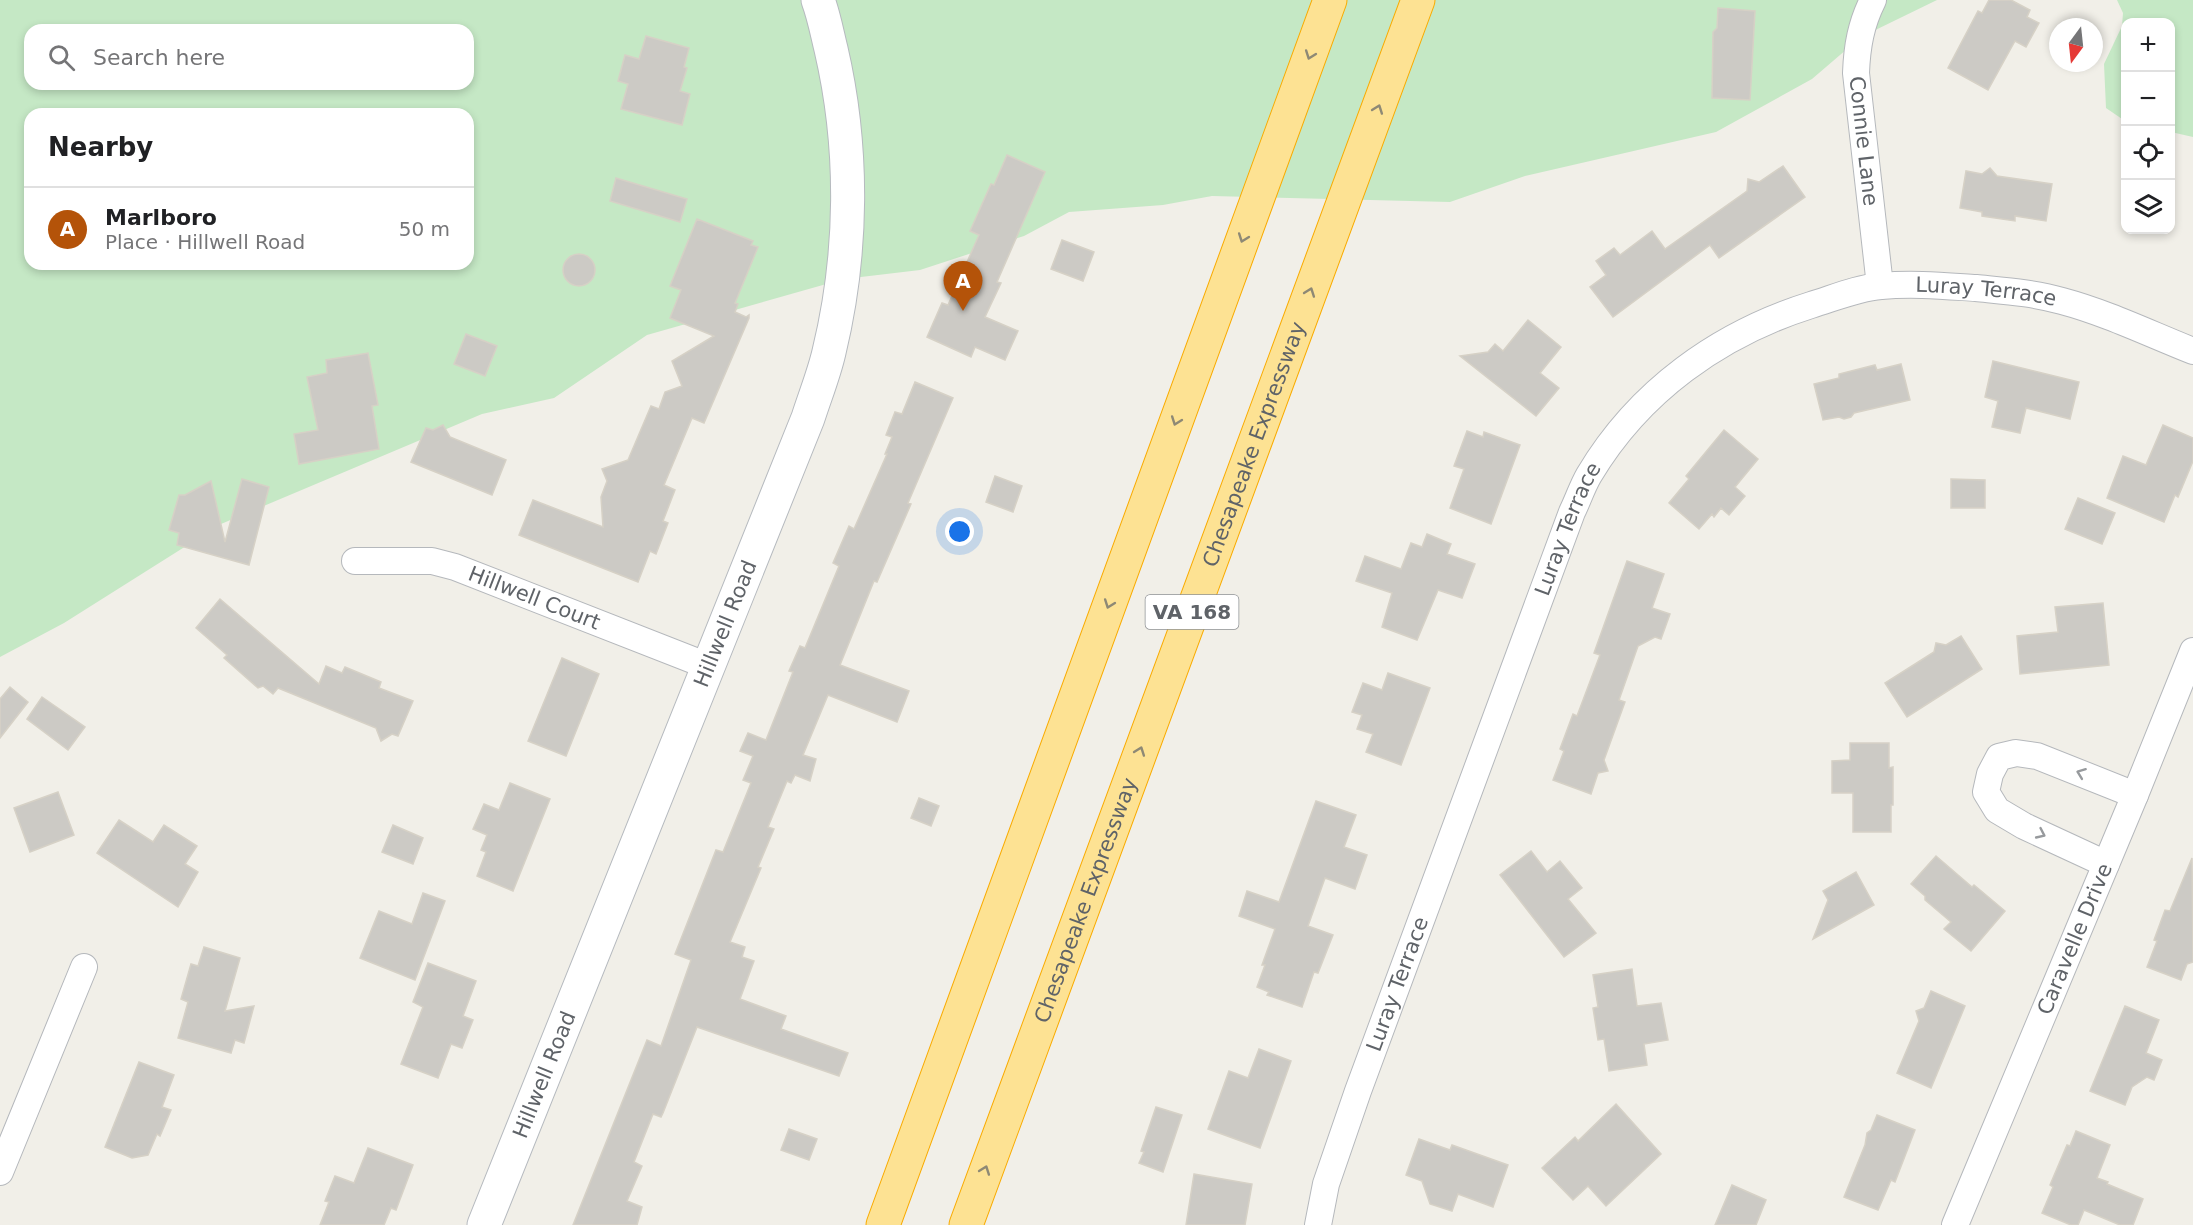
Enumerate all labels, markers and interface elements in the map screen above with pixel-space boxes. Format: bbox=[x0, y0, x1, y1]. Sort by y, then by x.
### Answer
north arrow bbox=[2049, 18, 2103, 72]
map controls bbox=[2121, 18, 2175, 234]
button: + bbox=[2121, 18, 2175, 72]
search box bbox=[24, 24, 474, 90]
icon: search bbox=[45, 41, 78, 74]
text: Search here bbox=[93, 45, 225, 70]
one-way arrow bbox=[1305, 49, 1317, 60]
button: − bbox=[2121, 72, 2175, 126]
street label: Connie Lane bbox=[1844, 75, 1883, 207]
one-way arrow bbox=[1371, 104, 1383, 115]
button: locate bbox=[2121, 126, 2175, 180]
text: Nearby bbox=[48, 132, 153, 162]
button: layers bbox=[2121, 180, 2175, 234]
text: Marlboro bbox=[105, 205, 217, 230]
text: A bbox=[60, 217, 75, 241]
text: 50 m bbox=[399, 217, 450, 241]
text: Place · Hillwell Road bbox=[105, 230, 305, 254]
one-way arrow bbox=[1238, 232, 1250, 243]
pin: A bbox=[944, 262, 982, 311]
street label: Luray Terrace bbox=[1915, 273, 2059, 311]
one-way arrow bbox=[1303, 287, 1316, 298]
street label: Chesapeake Expressway bbox=[1198, 319, 1310, 570]
one-way arrow bbox=[1171, 415, 1184, 426]
street label: Luray Terrace bbox=[1530, 458, 1606, 599]
your location bbox=[945, 517, 974, 546]
street label: Hillwell Road bbox=[689, 557, 762, 691]
street label: Hillwell Court bbox=[465, 561, 604, 635]
road number: VA 168 bbox=[1146, 595, 1238, 629]
one-way arrow bbox=[1104, 599, 1117, 609]
one-way arrow bbox=[1133, 746, 1146, 757]
one-way arrow bbox=[2076, 768, 2087, 781]
street label: Chesapeake Expressway bbox=[1030, 775, 1142, 1026]
one-way arrow bbox=[2034, 826, 2045, 838]
street label: Caravelle Drive bbox=[2032, 860, 2117, 1018]
street label: Luray Terrace bbox=[1362, 914, 1433, 1055]
street label: Hillwell Road bbox=[508, 1008, 581, 1142]
one-way arrow bbox=[978, 1165, 991, 1176]

